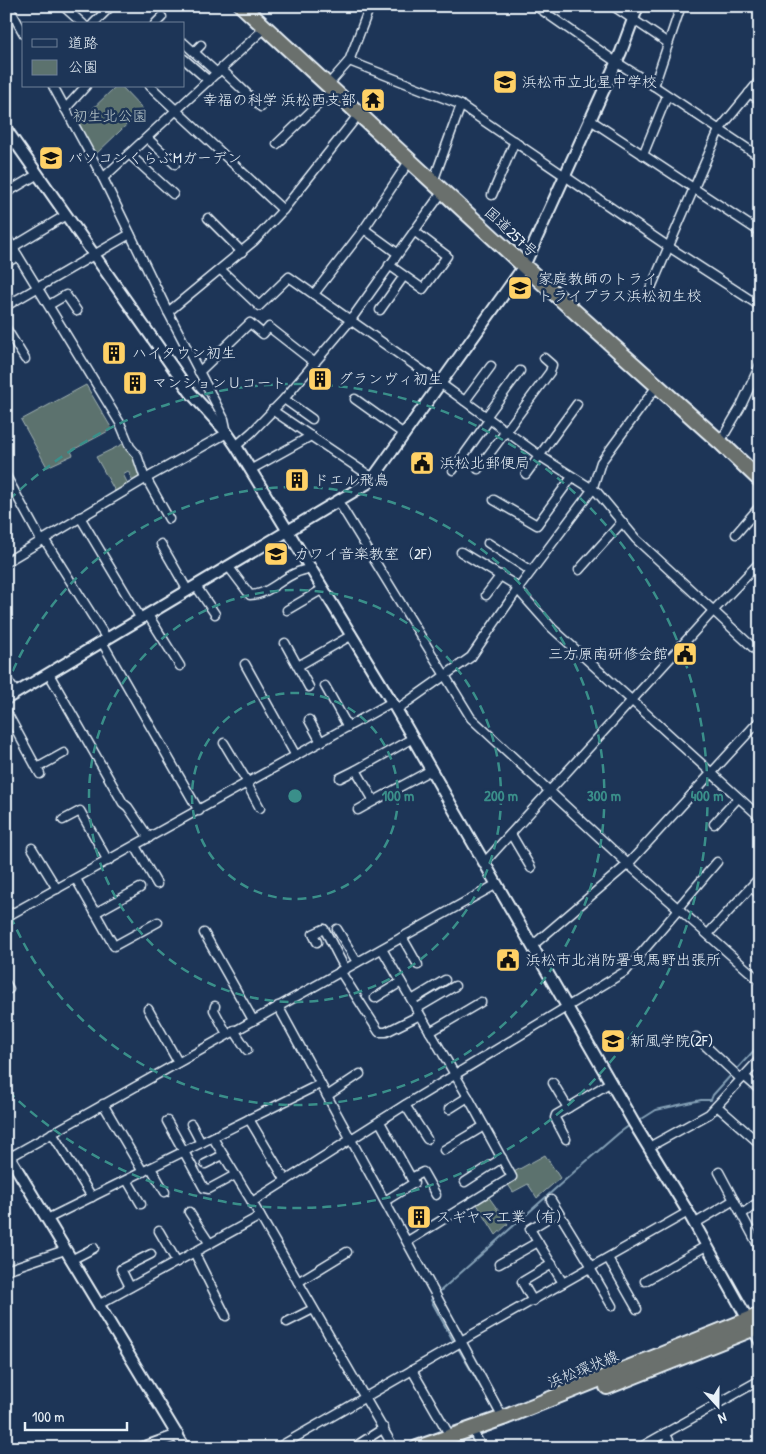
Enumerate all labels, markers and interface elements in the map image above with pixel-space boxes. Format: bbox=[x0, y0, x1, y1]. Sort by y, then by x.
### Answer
legend bbox=[22, 22, 185, 88]
text: 道路 bbox=[68, 32, 98, 53]
text: 公園 bbox=[68, 56, 98, 77]
school or university icon: 浜松市立北星中学校 bbox=[492, 69, 518, 95]
place label: 浜松市立北星中学校 bbox=[522, 71, 657, 92]
temple icon: 幸福の科学 浜松西支部 bbox=[360, 87, 386, 113]
place label: 幸福の科学 浜松西支部 bbox=[203, 89, 356, 110]
park label: 初生北公園 bbox=[72, 105, 148, 126]
school or university icon: パソコンくらぶMガーデン bbox=[38, 145, 64, 171]
place label: パソコンくらぶMガーデン bbox=[68, 147, 242, 168]
street label: 国道257号 bbox=[480, 202, 543, 262]
place label: 家庭教師のトライ トライプラス浜松初生校 bbox=[538, 268, 702, 306]
school or university icon: 家庭教師のトライ トライプラス浜松初生校 bbox=[507, 275, 533, 301]
building icon: ハイタウン初生 bbox=[101, 340, 127, 366]
place label: ハイタウン初生 bbox=[132, 342, 236, 363]
building icon: グランヴィ初生 bbox=[307, 366, 333, 392]
place label: グランヴィ初生 bbox=[338, 368, 443, 389]
building icon: マンションＵコート bbox=[122, 370, 148, 396]
place label: マンションＵコート bbox=[152, 372, 286, 393]
public building icon: 浜松北郵便局 bbox=[409, 450, 435, 476]
place label: 浜松北郵便局 bbox=[440, 452, 530, 473]
building icon: ドエル飛鳥 bbox=[284, 467, 310, 493]
place label: ドエル飛鳥 bbox=[314, 469, 389, 490]
school or university icon: カワイ音楽教室（2F） bbox=[263, 541, 289, 567]
place label: カワイ音楽教室（2F） bbox=[294, 543, 442, 564]
public building icon: 三方原南研修会館 bbox=[672, 641, 698, 667]
place label: 三方原南研修会館 bbox=[548, 643, 668, 664]
text: 100 m bbox=[382, 785, 414, 806]
text: 200 m bbox=[484, 785, 518, 806]
text: 300 m bbox=[587, 785, 621, 806]
text: 400 m bbox=[691, 785, 723, 806]
centre of rings bbox=[286, 787, 304, 805]
public building icon: 浜松市北消防署曳馬野出張所 bbox=[495, 947, 521, 973]
place label: 浜松市北消防署曳馬野出張所 bbox=[526, 949, 721, 970]
school or university icon: 新風学院(2F) bbox=[600, 1028, 626, 1054]
place label: 新風学院(2F) bbox=[630, 1030, 713, 1051]
building icon: スギヤマ工業（有） bbox=[406, 1204, 432, 1230]
place label: スギヤマ工業（有） bbox=[436, 1206, 571, 1227]
street label: 浜松環状線 bbox=[544, 1345, 622, 1392]
north arrow bbox=[694, 1382, 744, 1432]
scale bar bbox=[25, 1399, 128, 1431]
text: 100 m bbox=[32, 1406, 65, 1427]
text: N bbox=[715, 1408, 730, 1429]

